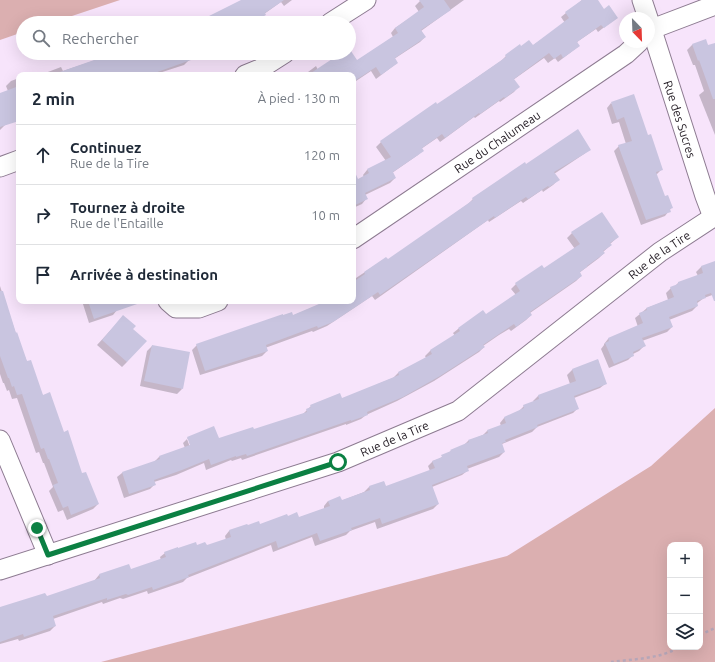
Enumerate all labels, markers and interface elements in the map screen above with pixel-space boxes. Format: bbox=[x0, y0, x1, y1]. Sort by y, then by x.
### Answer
north arrow bbox=[619, 12, 655, 48]
search box bbox=[16, 16, 356, 60]
icon: search bbox=[30, 27, 52, 49]
text: Rechercher bbox=[62, 30, 139, 47]
street label: Rue des Sucres bbox=[662, 79, 699, 159]
text: 2 min bbox=[32, 89, 75, 108]
text: À pied · 130 m bbox=[258, 91, 340, 105]
street label: Rue du Chalumeau bbox=[452, 108, 542, 175]
text: Continuez bbox=[70, 139, 141, 156]
icon: ahead bbox=[32, 144, 54, 166]
text: 120 m bbox=[304, 148, 340, 162]
text: Rue de la Tire bbox=[70, 156, 149, 170]
text: Tournez à droite bbox=[70, 199, 185, 216]
icon: right bbox=[32, 204, 54, 226]
text: 10 m bbox=[311, 208, 340, 222]
text: Rue de l'Entaille bbox=[70, 216, 164, 230]
street label: Rue de la Tire bbox=[625, 228, 692, 281]
icon: arrive bbox=[32, 264, 54, 286]
text: Arrivée à destination bbox=[70, 266, 218, 283]
street label: Rue de la Tire bbox=[358, 418, 431, 458]
route start bbox=[329, 453, 347, 471]
route end bbox=[28, 519, 46, 537]
map controls bbox=[667, 542, 703, 650]
button: + bbox=[667, 542, 703, 578]
button: − bbox=[667, 578, 703, 614]
button: layers bbox=[667, 614, 703, 650]

